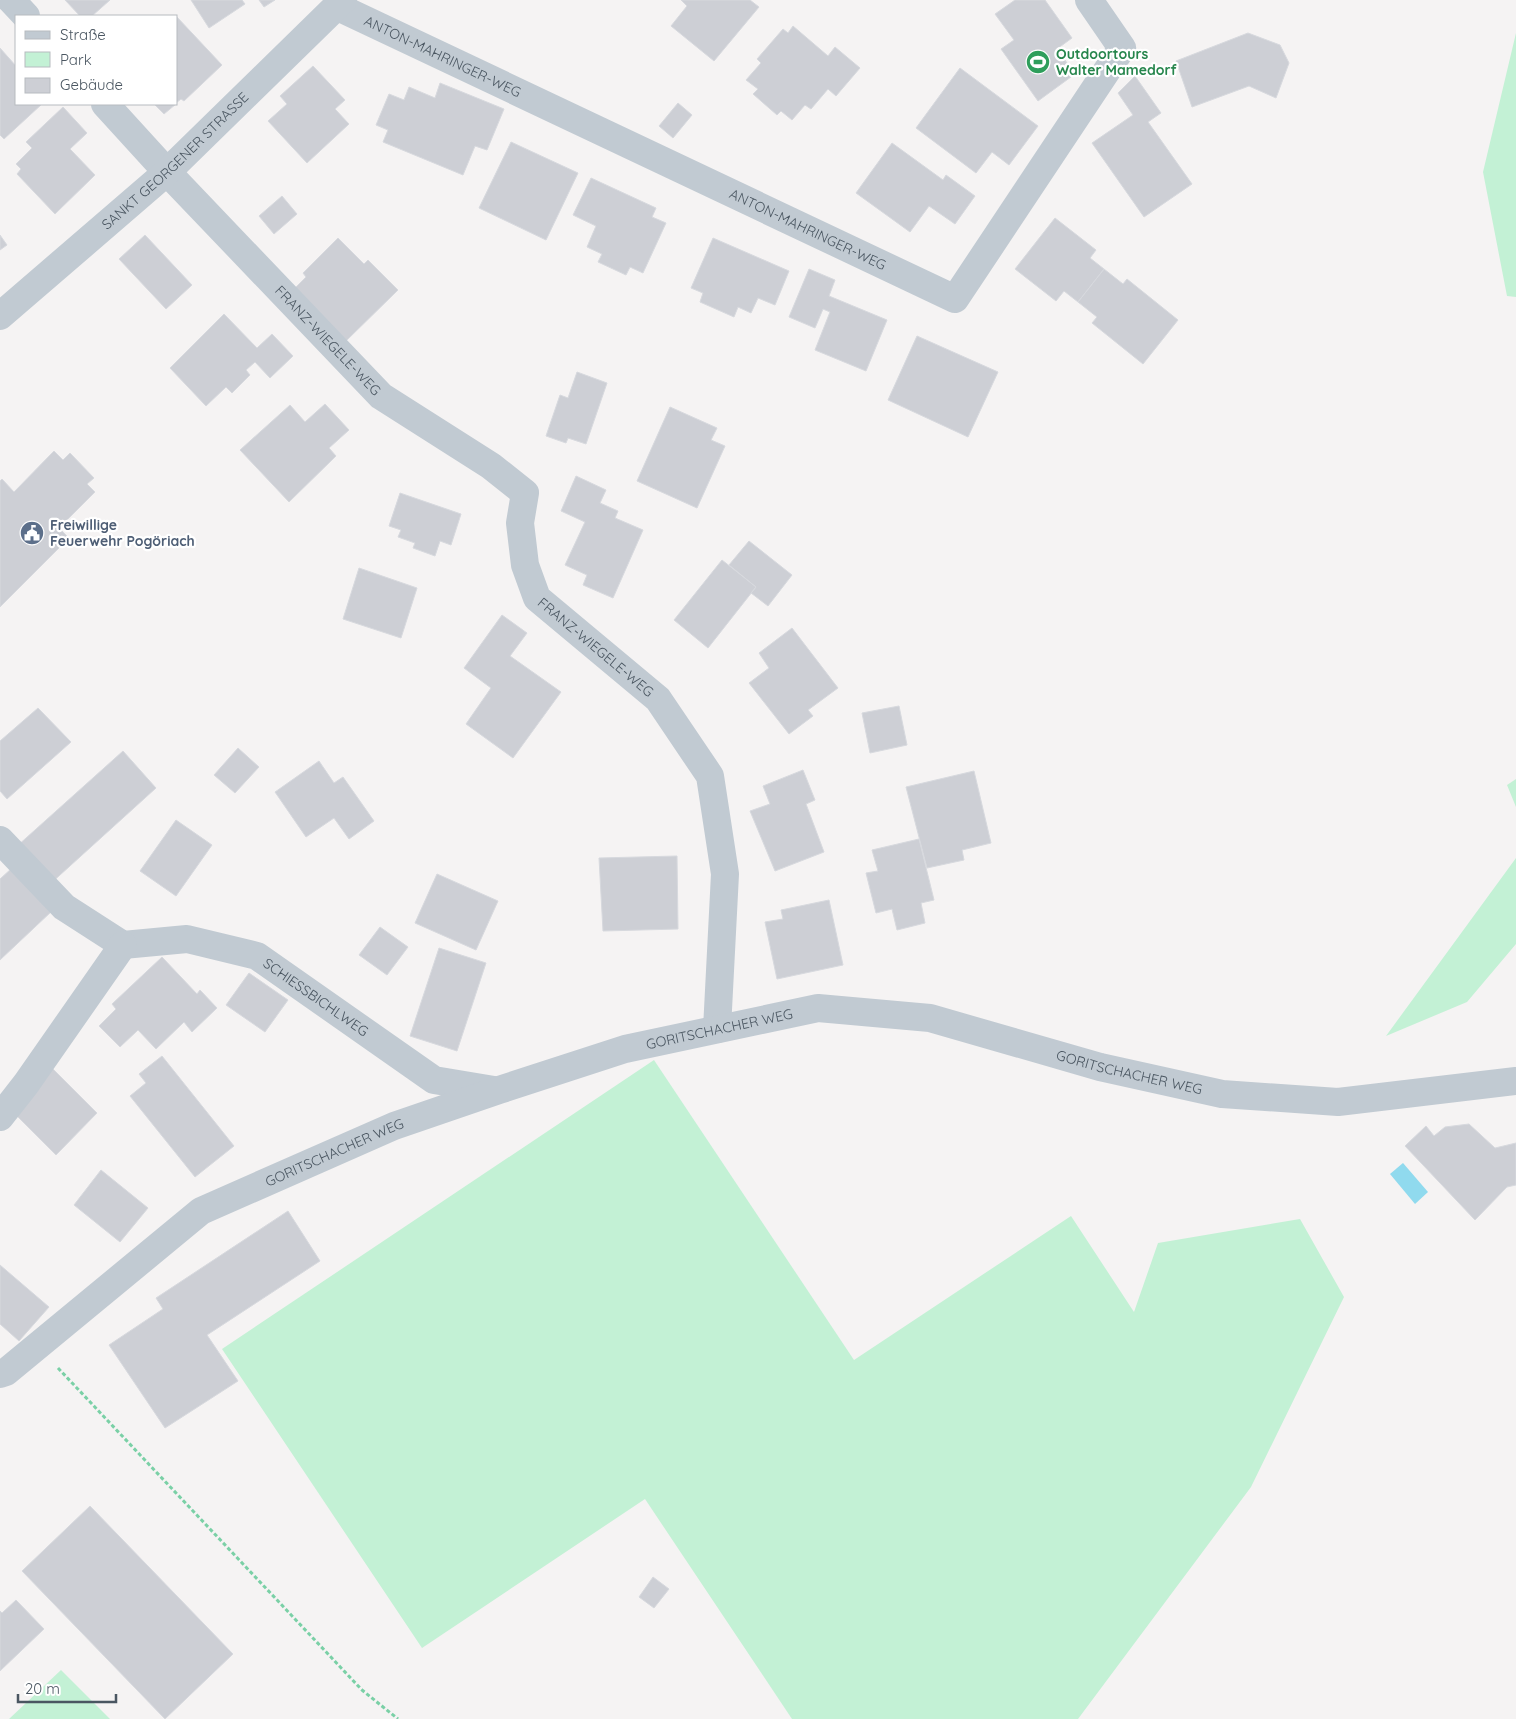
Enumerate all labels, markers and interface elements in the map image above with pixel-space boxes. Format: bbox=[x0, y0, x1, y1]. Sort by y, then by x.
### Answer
street label: ANTON-MAHRINGER-WEG bbox=[361, 12, 524, 101]
legend bbox=[15, 15, 178, 105]
text: Straße bbox=[60, 25, 106, 44]
place label: Outdoortours Walter Mamedorf bbox=[1056, 45, 1178, 79]
sports icon: Outdoortours Walter Mamedorf bbox=[1025, 49, 1051, 75]
text: Park bbox=[60, 50, 92, 69]
text: Gebäude bbox=[60, 75, 123, 94]
street label: SANKT GEORGENER STRASSE bbox=[98, 88, 252, 233]
street label: ANTON-MAHRINGER-WEG bbox=[726, 185, 889, 274]
street label: FRANZ-WIEGELE-WEG bbox=[271, 282, 385, 399]
place label: Freiwillige Feuerwehr Pogöriach bbox=[50, 516, 195, 550]
public building icon: Freiwillige Feuerwehr Pogöriach bbox=[19, 520, 45, 546]
street label: FRANZ-WIEGELE-WEG bbox=[534, 593, 658, 701]
street label: SCHIESSBICHLWEG bbox=[260, 954, 372, 1040]
street label: GORITSCHACHER WEG bbox=[644, 1005, 794, 1053]
street label: GORITSCHACHER WEG bbox=[1054, 1046, 1204, 1098]
street label: GORITSCHACHER WEG bbox=[262, 1114, 406, 1191]
scale bar bbox=[18, 1672, 115, 1704]
text: 20 m bbox=[25, 1679, 60, 1698]

